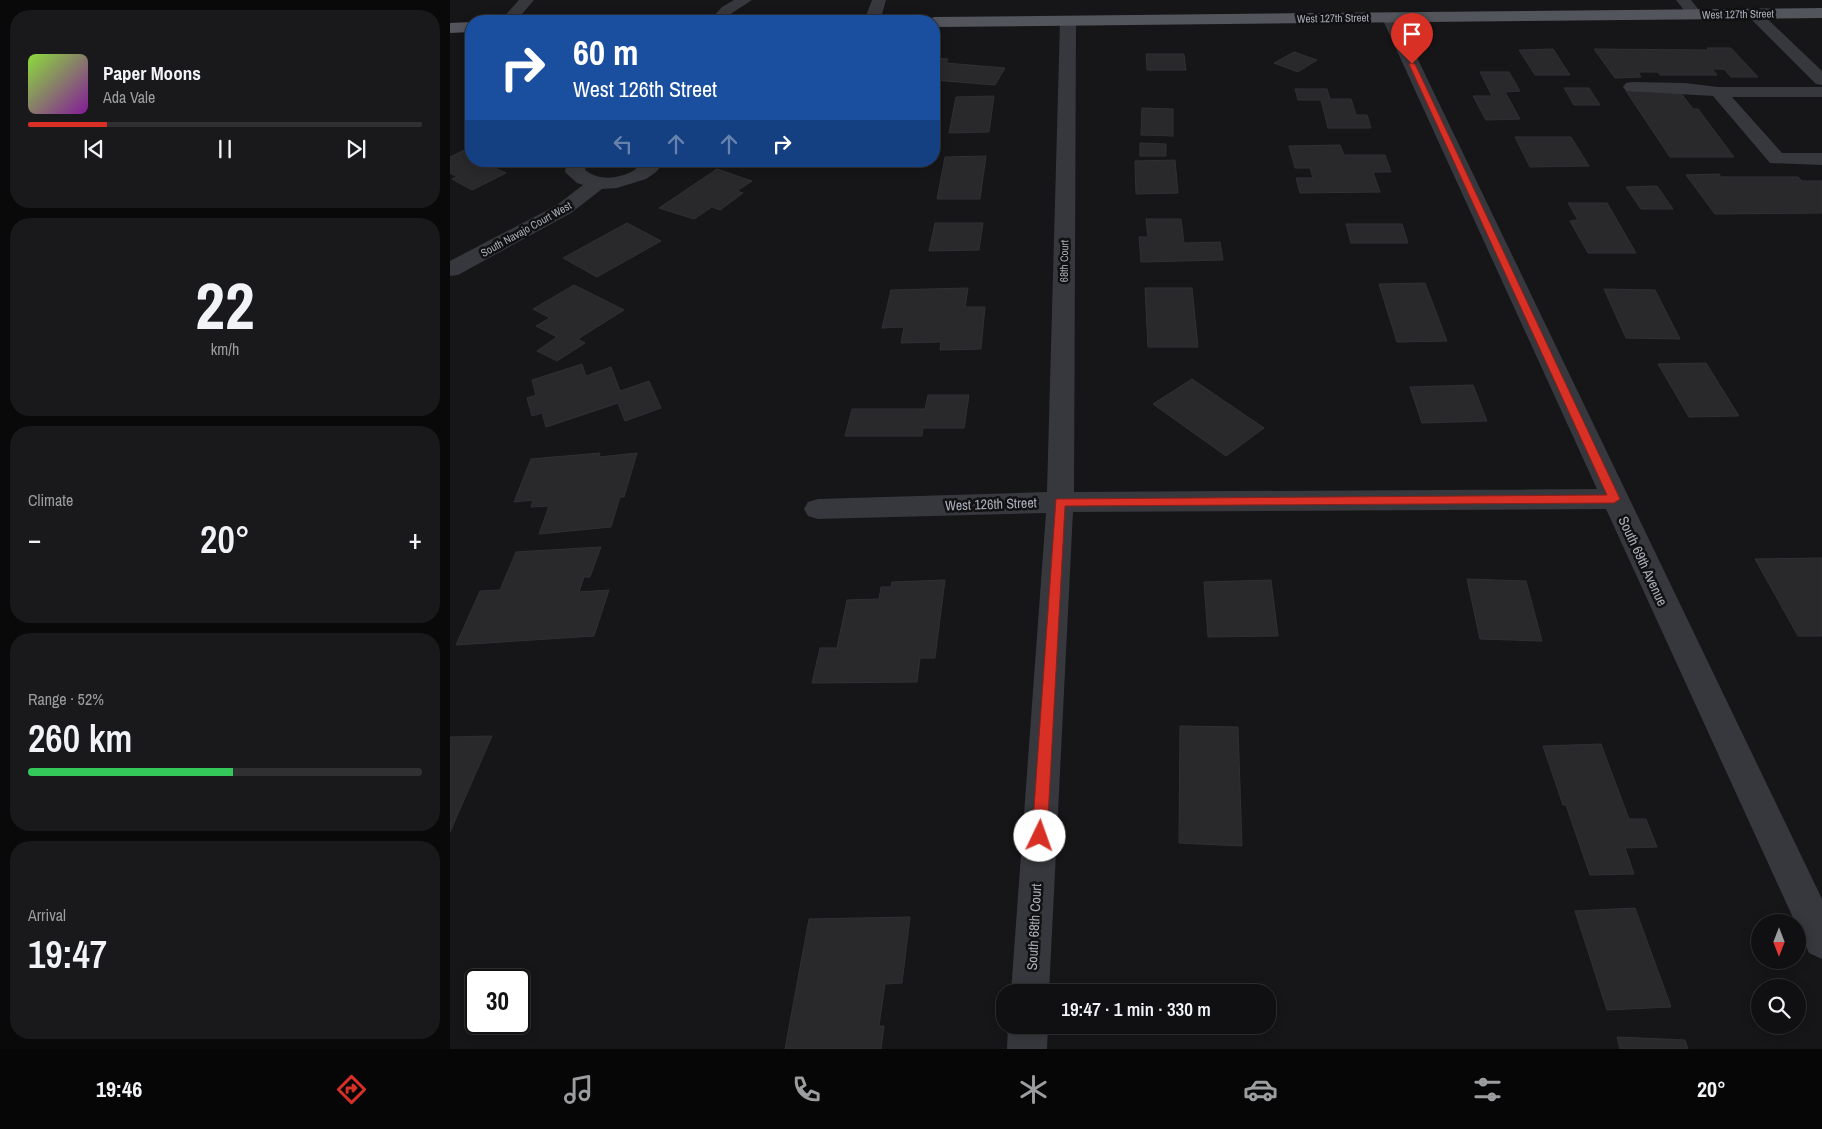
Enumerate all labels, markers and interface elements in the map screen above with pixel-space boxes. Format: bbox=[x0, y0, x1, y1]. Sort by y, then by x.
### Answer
street label: West 127th Street bbox=[1702, 6, 1775, 22]
street label: West 127th Street bbox=[1297, 10, 1370, 26]
pin bbox=[1391, 13, 1433, 64]
icon: arrive bbox=[1398, 20, 1426, 48]
text: 60 m bbox=[573, 29, 638, 76]
icon: right bbox=[490, 35, 555, 100]
text: Paper Moons bbox=[103, 60, 201, 86]
text: West 126th Street bbox=[573, 74, 717, 104]
text: Ada Vale bbox=[103, 86, 155, 108]
icon: left bbox=[609, 130, 637, 158]
icon: ahead bbox=[662, 130, 690, 158]
icon: ahead bbox=[715, 130, 743, 158]
icon: right bbox=[768, 130, 796, 158]
icon: previous bbox=[80, 135, 108, 163]
icon: pause bbox=[211, 135, 239, 163]
icon: next bbox=[342, 135, 370, 163]
street label: South Navajo Court West bbox=[478, 198, 574, 260]
street label: 68th Court bbox=[1057, 239, 1071, 282]
text: 22 bbox=[195, 262, 255, 349]
text: km/h bbox=[211, 338, 239, 360]
text: Climate bbox=[28, 489, 73, 511]
street label: West 126th Street bbox=[945, 493, 1037, 515]
street label: South 69th Avenue bbox=[1614, 513, 1672, 609]
text: 20° bbox=[200, 514, 250, 565]
text: − bbox=[28, 520, 41, 558]
text: + bbox=[409, 520, 422, 558]
text: Range · 52% bbox=[28, 688, 104, 710]
text: 260 km bbox=[28, 713, 132, 764]
position arrow bbox=[1013, 809, 1065, 861]
street label: South 68th Court bbox=[1023, 883, 1045, 971]
text: Arrival bbox=[28, 904, 66, 926]
north arrow bbox=[1751, 914, 1806, 969]
map controls bbox=[1751, 914, 1806, 1034]
text: 19:47 bbox=[28, 929, 107, 980]
speed limit sign: 30 bbox=[465, 969, 530, 1034]
button: search bbox=[1751, 979, 1806, 1034]
text: 19:47 · 1 min · 330 m bbox=[1061, 996, 1211, 1022]
icon: directions bbox=[334, 1072, 369, 1107]
icon: music bbox=[561, 1072, 596, 1107]
icon: phone bbox=[789, 1072, 824, 1107]
icon: climate bbox=[1016, 1072, 1051, 1107]
icon: car bbox=[1243, 1072, 1278, 1107]
icon: filters bbox=[1470, 1072, 1505, 1107]
text: 19:46 bbox=[96, 1074, 142, 1104]
text: 20° bbox=[1697, 1074, 1726, 1104]

